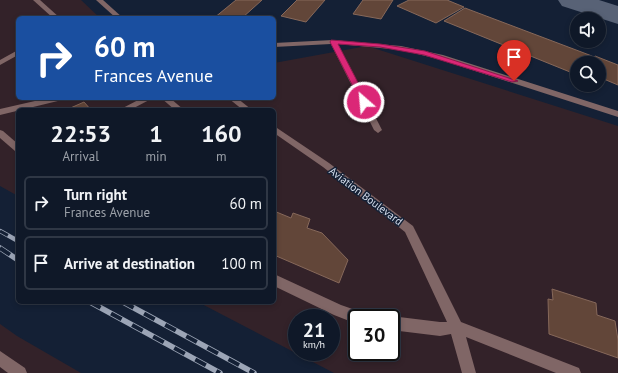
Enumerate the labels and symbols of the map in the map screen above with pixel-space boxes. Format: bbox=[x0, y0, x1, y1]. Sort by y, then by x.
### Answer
pin bbox=[497, 40, 531, 81]
position arrow bbox=[343, 81, 385, 123]
street label: Aviation Boulevard bbox=[326, 164, 406, 228]
speed limit sign: 30 bbox=[348, 309, 400, 361]

